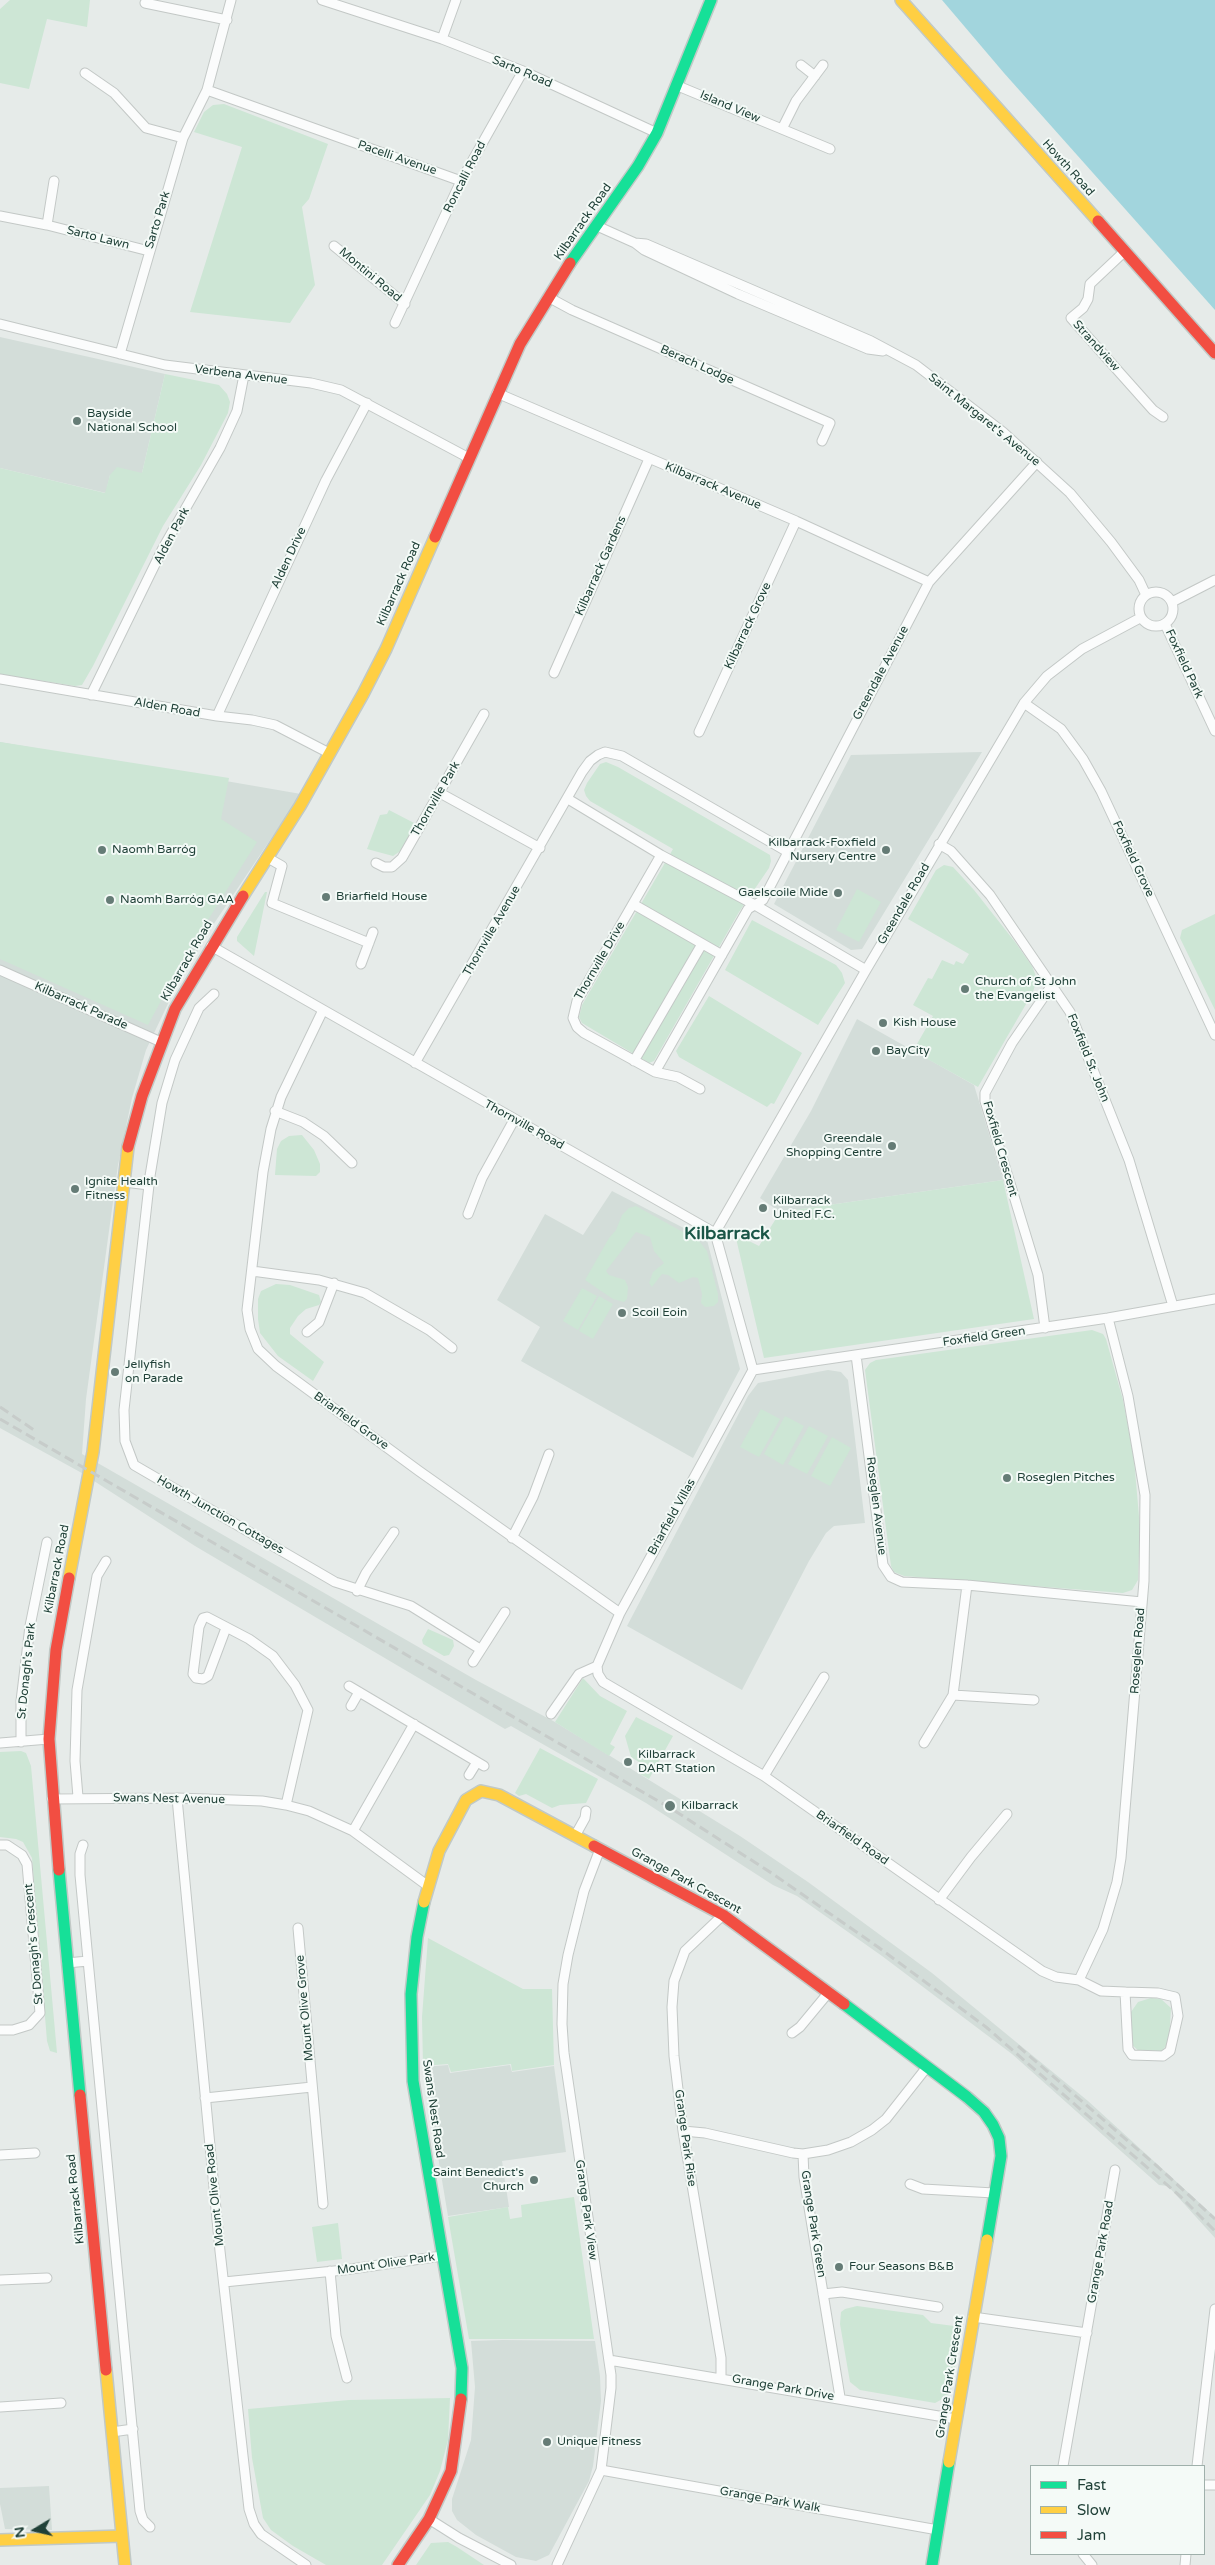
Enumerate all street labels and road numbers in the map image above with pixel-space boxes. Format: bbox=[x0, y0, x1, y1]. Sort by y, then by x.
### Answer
street label: Sarto Road bbox=[490, 53, 554, 91]
street label: Island View bbox=[698, 88, 762, 126]
street label: Howth Road bbox=[1039, 137, 1097, 199]
street label: Pacelli Avenue bbox=[356, 138, 438, 178]
street label: Roncalli Road bbox=[441, 139, 489, 215]
street label: Kilbarrack Road bbox=[551, 181, 615, 263]
street label: Sarto Park bbox=[142, 190, 174, 250]
street label: Sarto Lawn bbox=[65, 223, 131, 253]
street label: Montini Road bbox=[336, 245, 404, 305]
street label: Strandview bbox=[1069, 318, 1123, 374]
street label: Berach Lodge bbox=[658, 342, 736, 388]
street label: Verbena Avenue bbox=[194, 362, 288, 388]
street label: Saint Margaret's Avenue bbox=[925, 371, 1043, 469]
street label: Kilbarrack Avenue bbox=[663, 459, 763, 513]
street label: Alden Park bbox=[151, 505, 193, 567]
street label: Kilbarrack Gardens bbox=[572, 514, 630, 618]
street label: Alden Drive bbox=[268, 525, 310, 591]
street label: Kilbarrack Road bbox=[374, 540, 424, 628]
street label: Kilbarrack Grove bbox=[722, 580, 774, 672]
street label: Greendale Avenue bbox=[850, 623, 912, 723]
street label: Foxfield Park bbox=[1162, 627, 1206, 701]
street label: Alden Road bbox=[133, 695, 201, 721]
street label: Thornville Park bbox=[409, 759, 463, 839]
street label: Foxfield Grove bbox=[1109, 819, 1157, 899]
street label: Greendale Road bbox=[875, 861, 933, 947]
street label: Thornville Avenue bbox=[460, 883, 524, 979]
street label: Kilbarrack Road bbox=[158, 918, 216, 1004]
street label: Thornville Drive bbox=[572, 919, 628, 1003]
street label: Kilbarrack Parade bbox=[32, 979, 130, 1033]
street label: Foxfield St. John bbox=[1064, 1012, 1112, 1104]
street label: Thornville Road bbox=[482, 1097, 566, 1153]
street label: Foxfield Crescent bbox=[979, 1099, 1021, 1199]
street label: Foxfield Green bbox=[942, 1324, 1026, 1350]
street label: Briarfield Grove bbox=[311, 1389, 391, 1453]
street label: Roseglen Avenue bbox=[863, 1456, 889, 1556]
street label: Howth Junction Cottages bbox=[154, 1473, 286, 1557]
street label: Briarfield Villas bbox=[645, 1476, 699, 1558]
street label: Kilbarrack Road bbox=[41, 1523, 73, 1615]
street label: Roseglen Road bbox=[1128, 1607, 1148, 1695]
street label: St Donagh's Park bbox=[15, 1622, 39, 1720]
street label: Swans Nest Avenue bbox=[113, 1791, 225, 1807]
street label: Briarfield Road bbox=[813, 1808, 891, 1868]
street label: Grange Park Crescent bbox=[628, 1845, 744, 1917]
street label: St Donagh's Crescent bbox=[22, 1883, 46, 2005]
street label: Mount Olive Grove bbox=[293, 1954, 317, 2062]
street label: Swans Nest Road bbox=[419, 2059, 447, 2159]
street label: Grange Park Rise bbox=[671, 2088, 699, 2188]
street label: Mount Olive Road bbox=[202, 2143, 228, 2247]
street label: Kilbarrack Road bbox=[64, 2153, 88, 2245]
street label: Grange Park View bbox=[572, 2159, 600, 2261]
street label: Grange Park Green bbox=[797, 2169, 829, 2279]
street label: Grange Park Road bbox=[1085, 2199, 1117, 2305]
street label: Mount Olive Park bbox=[336, 2250, 436, 2278]
street label: Grange Park Crescent bbox=[933, 2315, 967, 2439]
street label: Grange Park Drive bbox=[731, 2372, 835, 2404]
street label: Grange Park Walk bbox=[719, 2484, 821, 2516]

